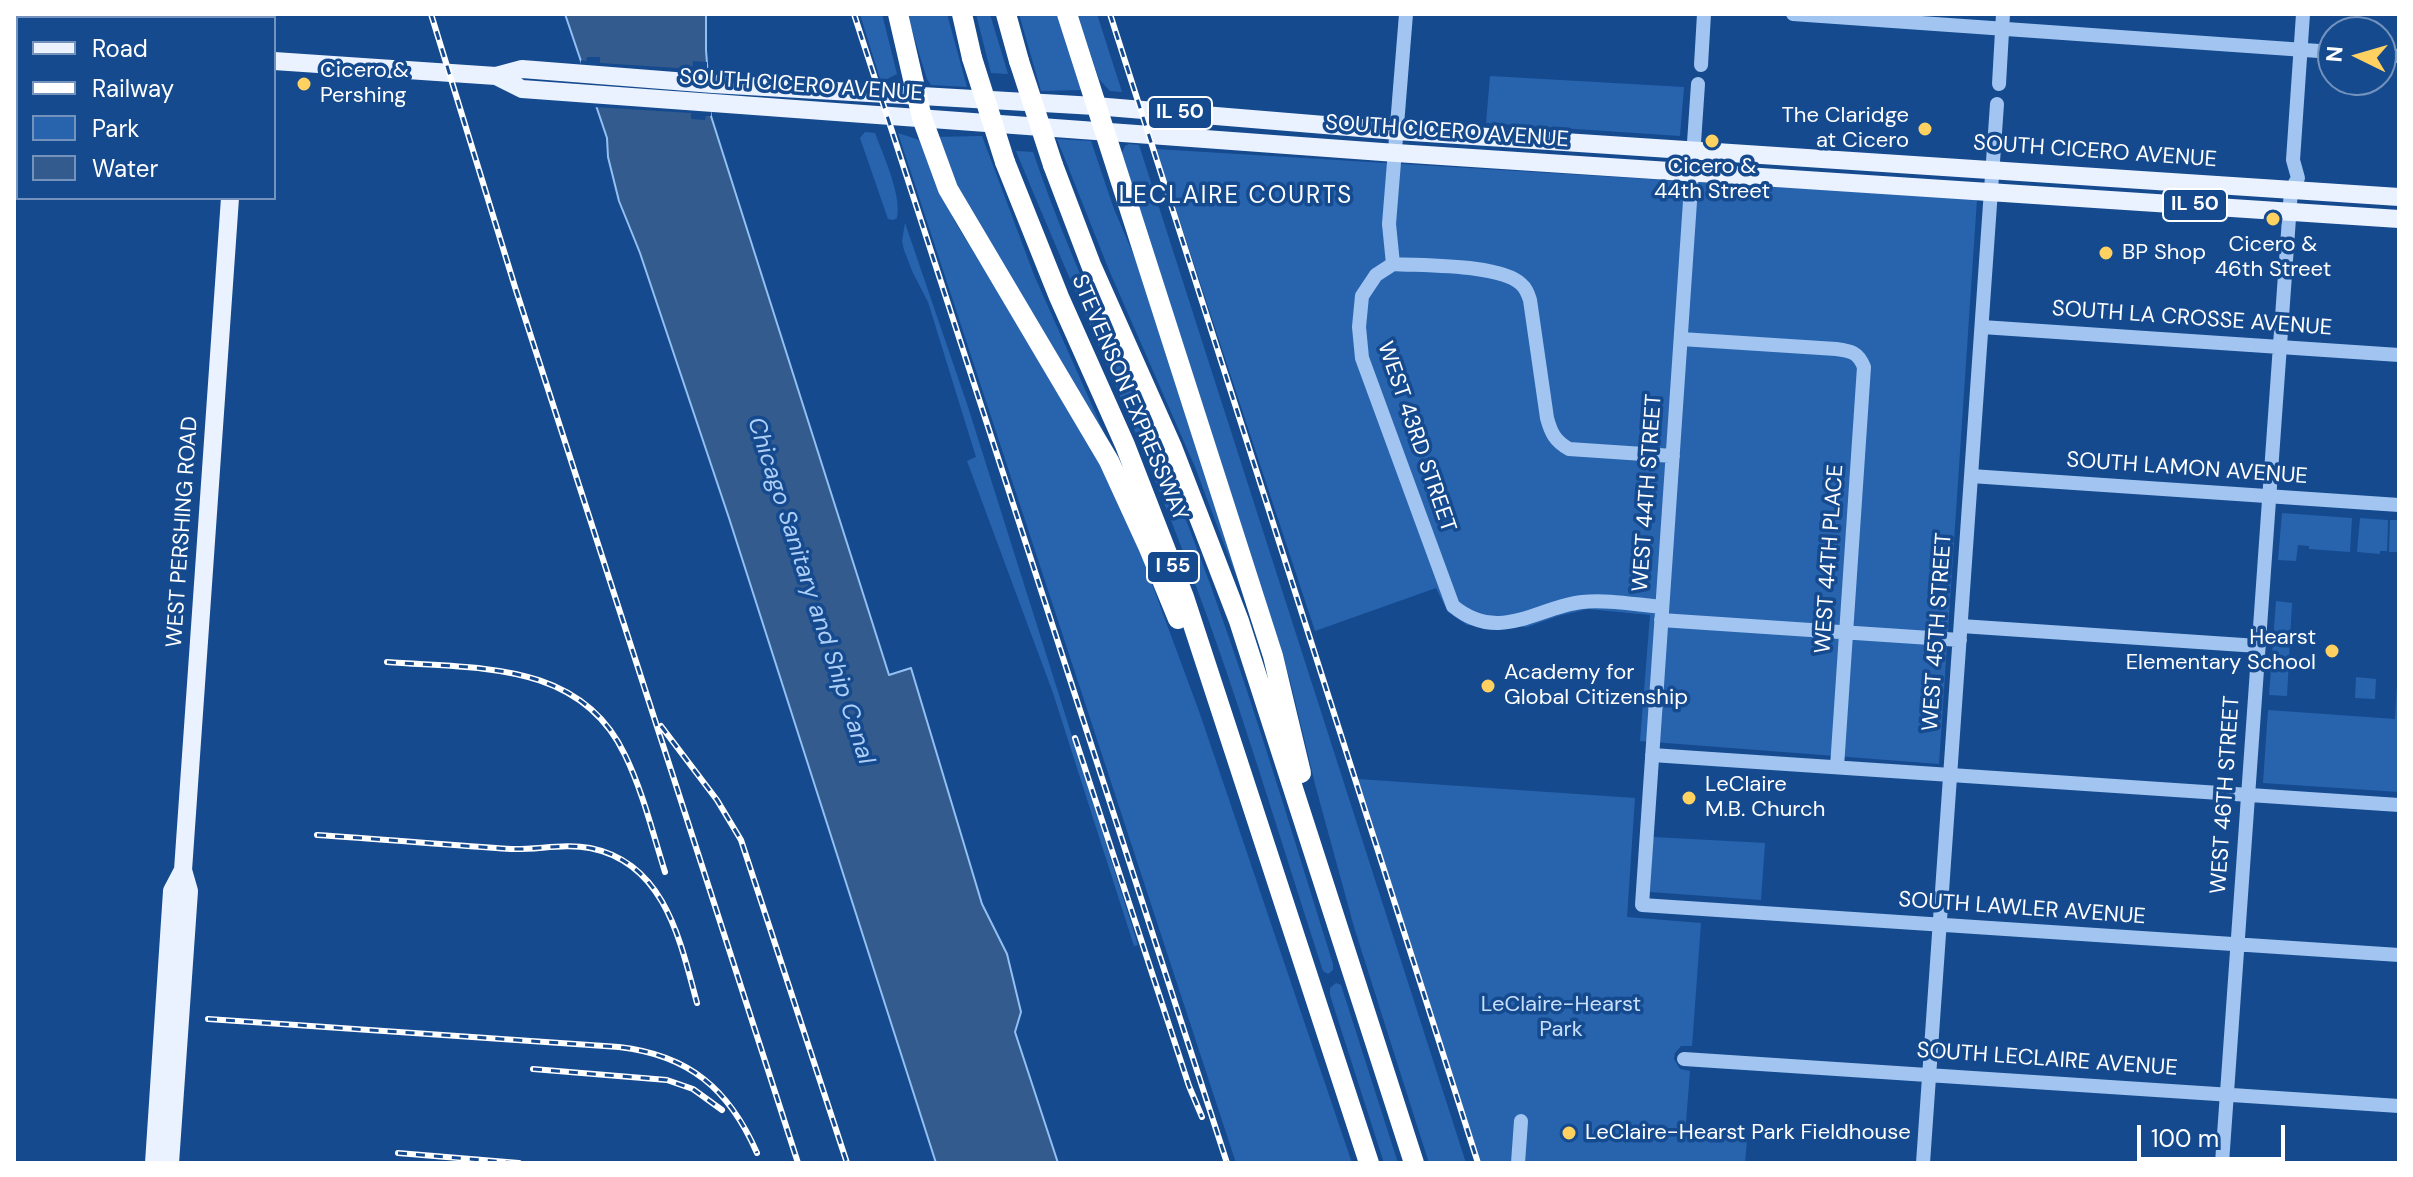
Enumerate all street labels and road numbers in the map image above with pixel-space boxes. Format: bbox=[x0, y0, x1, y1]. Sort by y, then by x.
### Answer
street label: SOUTH CICERO AVENUE bbox=[678, 64, 924, 108]
road number: IL 50 bbox=[1148, 97, 1212, 129]
street label: SOUTH CICERO AVENUE bbox=[1324, 110, 1570, 154]
street label: SOUTH CICERO AVENUE bbox=[1972, 130, 2218, 174]
road number: IL 50 bbox=[2163, 189, 2227, 221]
street label: STEVENSON EXPRESSWAY bbox=[1065, 271, 1193, 525]
street label: SOUTH LA CROSSE AVENUE bbox=[2051, 296, 2333, 342]
street label: WEST 43RD STREET bbox=[1371, 338, 1461, 536]
street label: WEST 44TH STREET bbox=[1628, 393, 1668, 593]
street label: WEST PERSHING ROAD bbox=[162, 415, 204, 649]
street label: SOUTH LAMON AVENUE bbox=[2065, 447, 2309, 491]
street label: WEST 44TH PLACE bbox=[1810, 464, 1850, 654]
street label: WEST 45TH STREET bbox=[1918, 532, 1958, 732]
road number: I 55 bbox=[1147, 551, 1199, 583]
street label: WEST 46TH STREET bbox=[2206, 695, 2246, 895]
street label: SOUTH LAWLER AVENUE bbox=[1897, 887, 2147, 931]
street label: SOUTH LECLAIRE AVENUE bbox=[1916, 1038, 2178, 1082]

